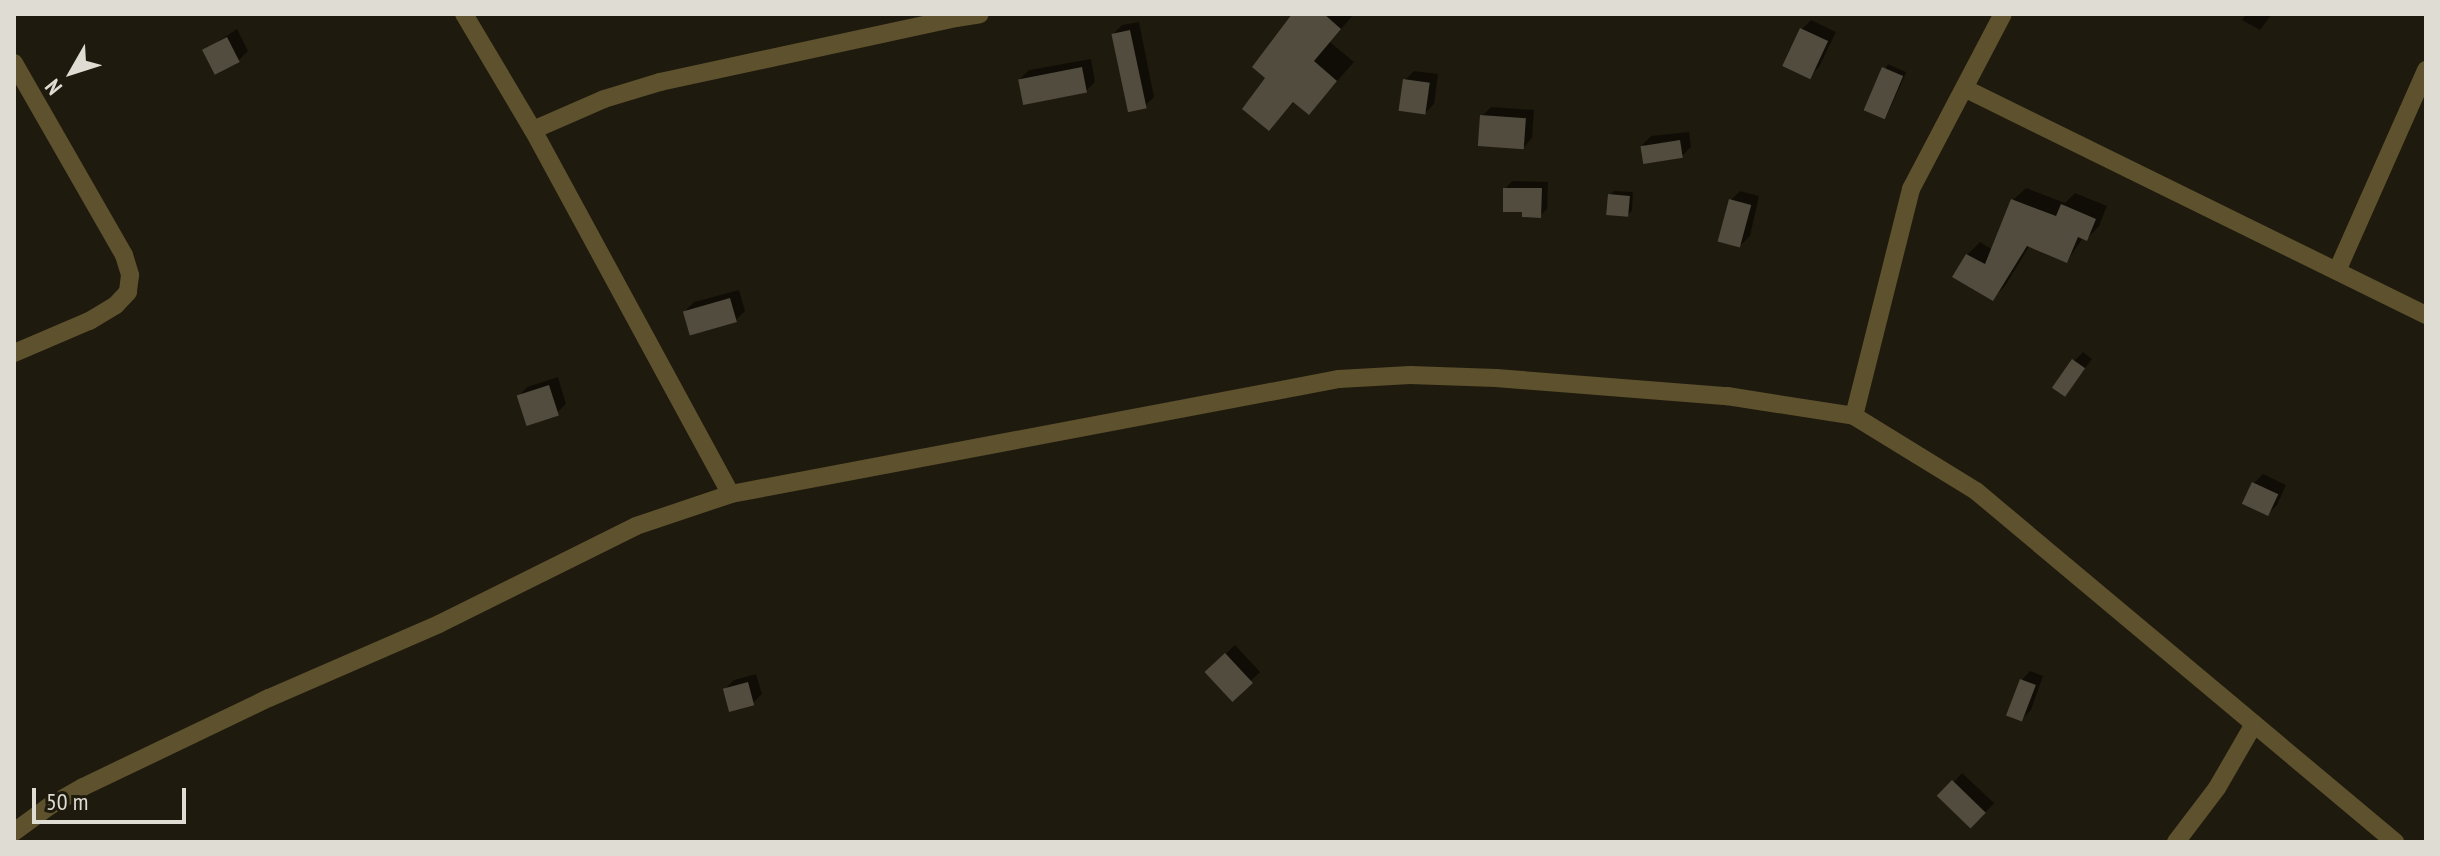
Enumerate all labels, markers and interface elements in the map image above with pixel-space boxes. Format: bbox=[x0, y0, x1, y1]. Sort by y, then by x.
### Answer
north arrow bbox=[32, 32, 112, 112]
text: N bbox=[39, 74, 68, 101]
scale bar bbox=[36, 772, 190, 822]
text: 50 m bbox=[46, 786, 88, 817]

